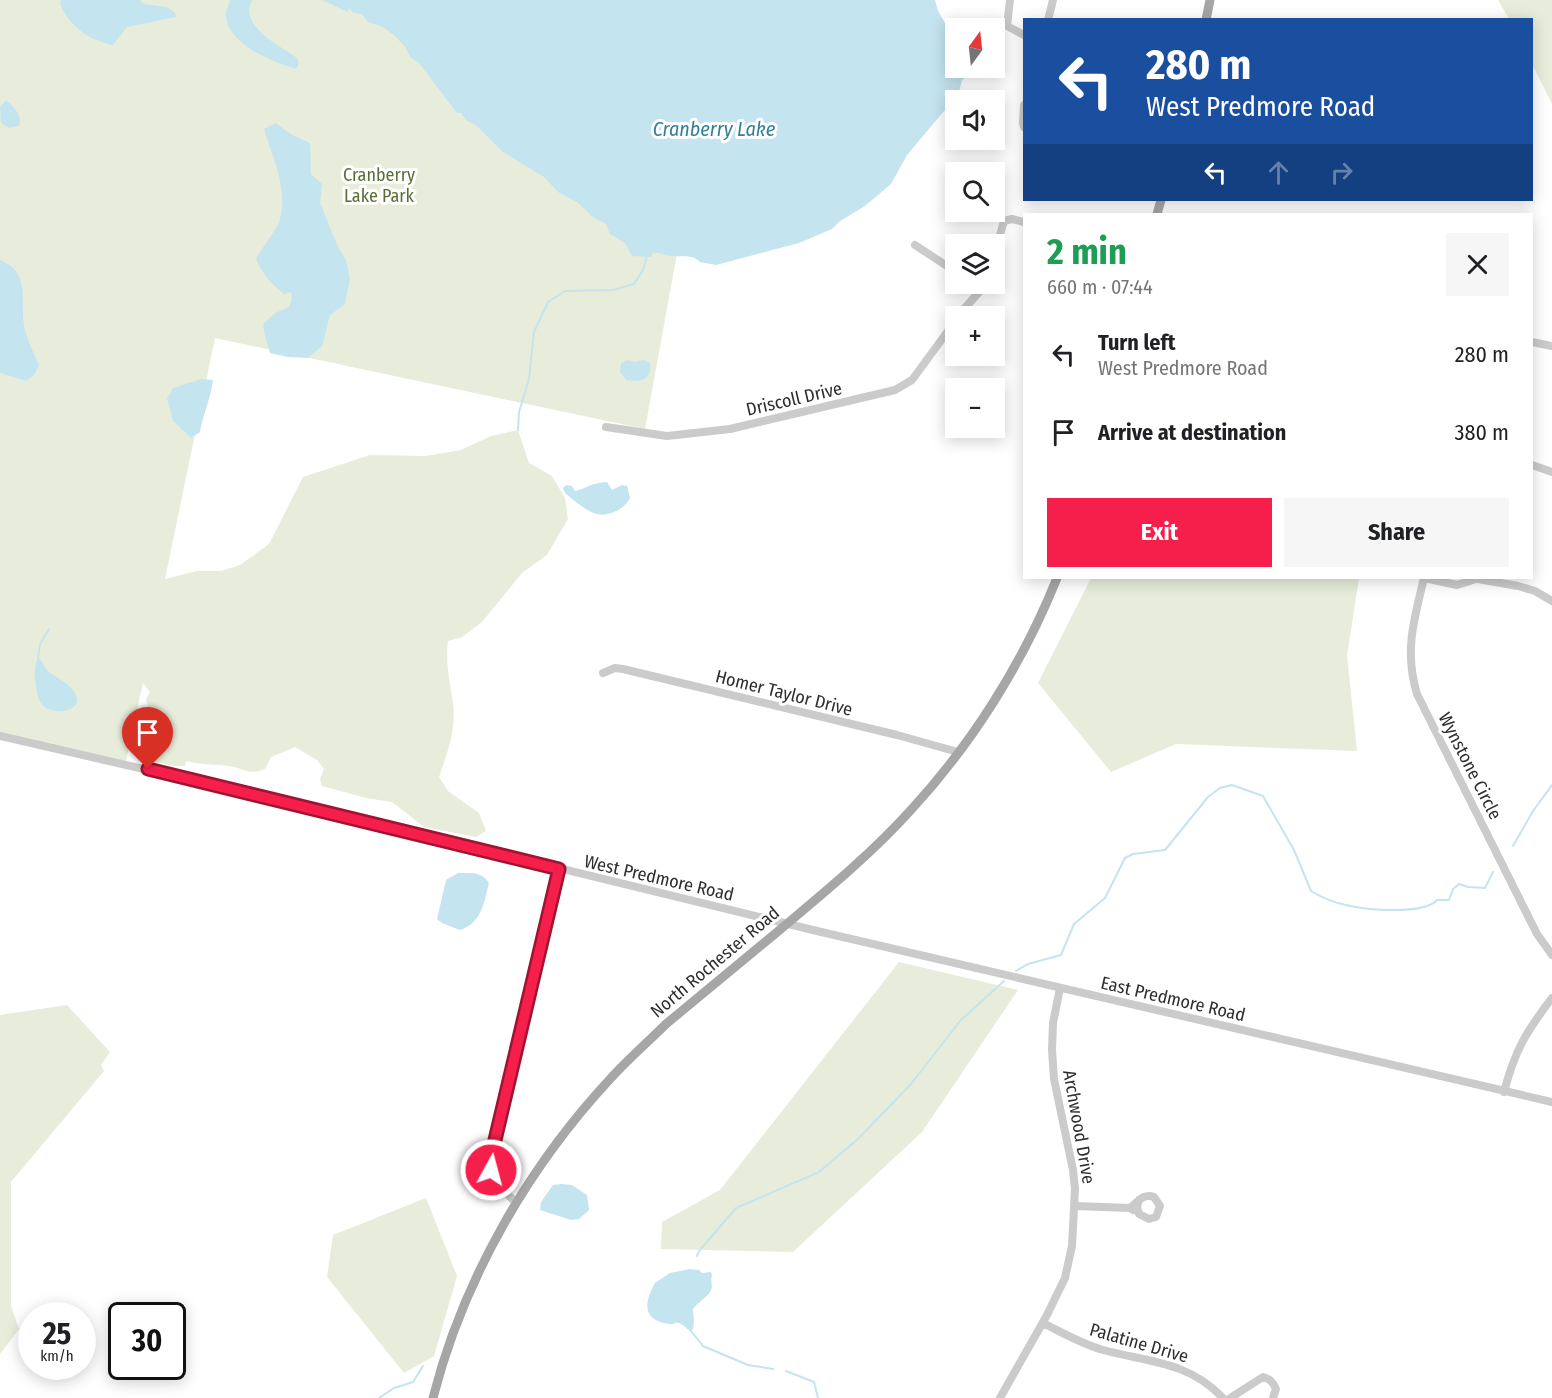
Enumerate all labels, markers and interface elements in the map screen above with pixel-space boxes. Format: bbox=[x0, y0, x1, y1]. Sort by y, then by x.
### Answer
north arrow bbox=[945, 18, 1005, 78]
map controls bbox=[945, 18, 1005, 438]
text: 280 m bbox=[1146, 40, 1251, 90]
icon: left bbox=[1047, 42, 1125, 120]
button: sound bbox=[945, 90, 1005, 150]
text: West Predmore Road bbox=[1146, 91, 1375, 123]
water label: Cranberry Lake bbox=[653, 117, 776, 141]
icon: left bbox=[1199, 156, 1232, 189]
icon: ahead bbox=[1262, 156, 1295, 189]
icon: right bbox=[1325, 156, 1358, 189]
button: search bbox=[945, 162, 1005, 222]
park label: Cranberry Lake Park bbox=[343, 164, 415, 207]
text: 2 min bbox=[1047, 230, 1127, 274]
button: close bbox=[1446, 233, 1509, 296]
button: layers bbox=[945, 234, 1005, 294]
text: 660 m · 07:44 bbox=[1047, 275, 1153, 299]
button: + bbox=[945, 306, 1005, 366]
text: Turn left bbox=[1098, 329, 1176, 356]
icon: left bbox=[1047, 338, 1080, 371]
text: 280 m bbox=[1455, 341, 1509, 368]
text: West Predmore Road bbox=[1098, 356, 1268, 380]
street label: Driscoll Drive bbox=[744, 377, 844, 421]
button: − bbox=[945, 378, 1005, 438]
icon: arrive bbox=[1047, 416, 1080, 449]
text: Arrive at destination bbox=[1098, 419, 1286, 446]
text: 380 m bbox=[1455, 419, 1509, 446]
button: Exit bbox=[1047, 498, 1272, 567]
button: Share bbox=[1284, 498, 1509, 567]
street label: Homer Taylor Drive bbox=[713, 665, 855, 721]
pin bbox=[122, 707, 173, 769]
street label: Wynstone Circle bbox=[1434, 709, 1506, 823]
icon: arrive bbox=[131, 716, 164, 749]
street label: West Predmore Road bbox=[582, 850, 736, 906]
street label: North Rochester Road bbox=[646, 902, 784, 1022]
street label: East Predmore Road bbox=[1099, 972, 1247, 1026]
street label: Archwood Drive bbox=[1058, 1068, 1100, 1186]
position arrow bbox=[459, 1138, 523, 1202]
speed limit sign: 30 bbox=[108, 1302, 186, 1380]
text: 25 bbox=[43, 1316, 71, 1352]
street label: Palatine Drive bbox=[1087, 1318, 1191, 1368]
text: km/h bbox=[40, 1347, 74, 1365]

